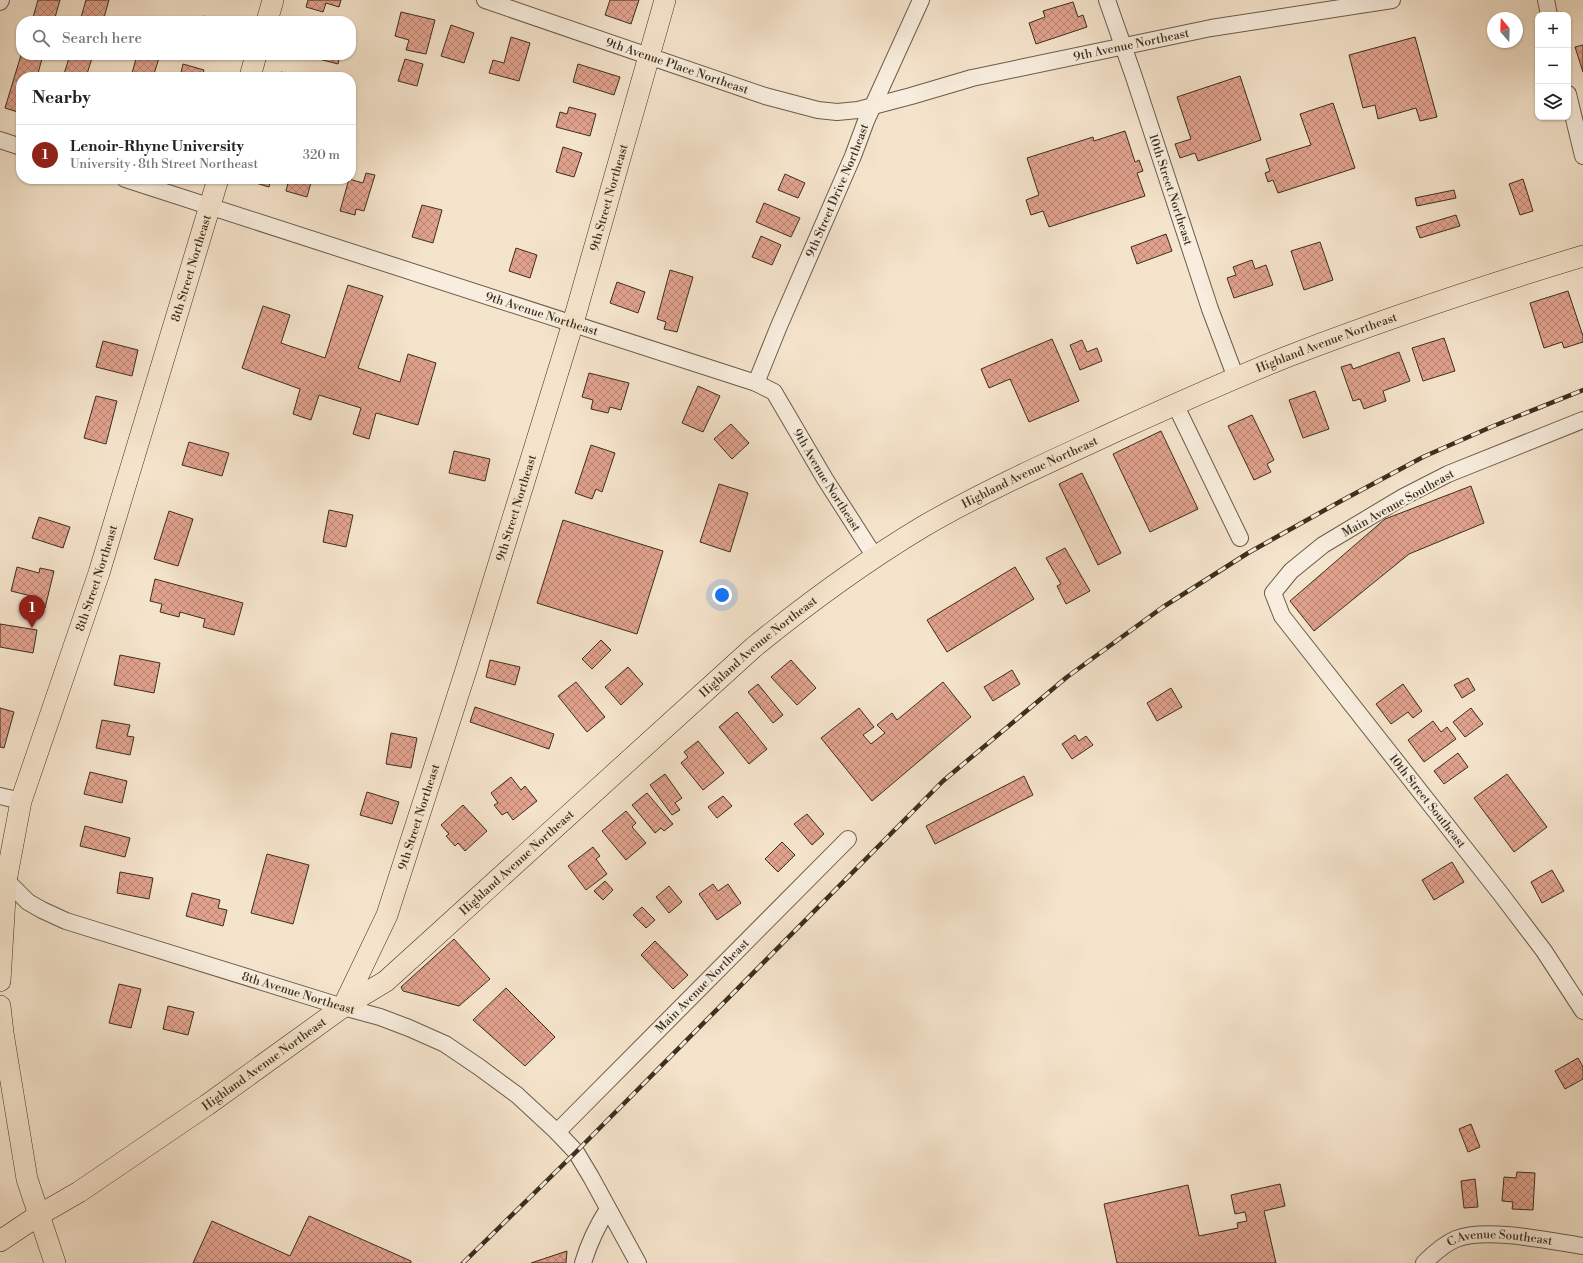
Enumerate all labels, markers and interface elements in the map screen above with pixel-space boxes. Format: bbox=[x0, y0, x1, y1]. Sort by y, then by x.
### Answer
north arrow bbox=[1487, 12, 1523, 48]
map controls bbox=[1535, 12, 1571, 120]
button: + bbox=[1535, 12, 1571, 48]
search box bbox=[16, 16, 356, 60]
street label: 9th Avenue Northeast bbox=[1072, 26, 1191, 65]
icon: search bbox=[30, 27, 52, 49]
text: Search here bbox=[62, 29, 142, 48]
street label: 9th Avenue Place Northeast bbox=[603, 35, 751, 98]
button: − bbox=[1535, 48, 1571, 84]
button: layers bbox=[1535, 84, 1571, 120]
text: Nearby bbox=[32, 87, 91, 109]
street label: 9th Street Drive Northeast bbox=[803, 121, 873, 260]
street label: 10th Street Northeast bbox=[1145, 132, 1196, 248]
text: Lenoir-Rhyne University bbox=[70, 137, 244, 156]
street label: 9th Street Northeast bbox=[587, 142, 632, 253]
text: 1 bbox=[42, 147, 48, 163]
text: 320 m bbox=[303, 147, 340, 163]
text: University · 8th Street Northeast bbox=[70, 156, 258, 172]
street label: 8th Street Northeast bbox=[168, 212, 215, 324]
street label: 9th Avenue Northeast bbox=[483, 289, 601, 340]
street label: Highland Avenue Northeast bbox=[1254, 310, 1400, 377]
street label: 9th Avenue Northeast bbox=[789, 426, 864, 535]
street label: Highland Avenue Northeast bbox=[959, 433, 1101, 512]
street label: 9th Street Northeast bbox=[493, 452, 540, 563]
street label: Main Avenue Southeast bbox=[1339, 466, 1458, 541]
street label: 8th Street Northeast bbox=[73, 522, 121, 633]
your location bbox=[712, 585, 732, 605]
street label: Highland Avenue Northeast bbox=[696, 593, 821, 701]
pin: 1 bbox=[19, 595, 45, 628]
street label: 10th Street Southeast bbox=[1386, 751, 1469, 852]
street label: 9th Street Northeast bbox=[395, 761, 443, 872]
street label: Highland Avenue Northeast bbox=[457, 807, 578, 919]
street label: Main Avenue Northeast bbox=[653, 935, 753, 1036]
street label: 8th Avenue Northeast bbox=[240, 969, 357, 1018]
street label: Highland Avenue Northeast bbox=[199, 1014, 330, 1114]
street label: C Avenue Southeast bbox=[1444, 1227, 1554, 1250]

